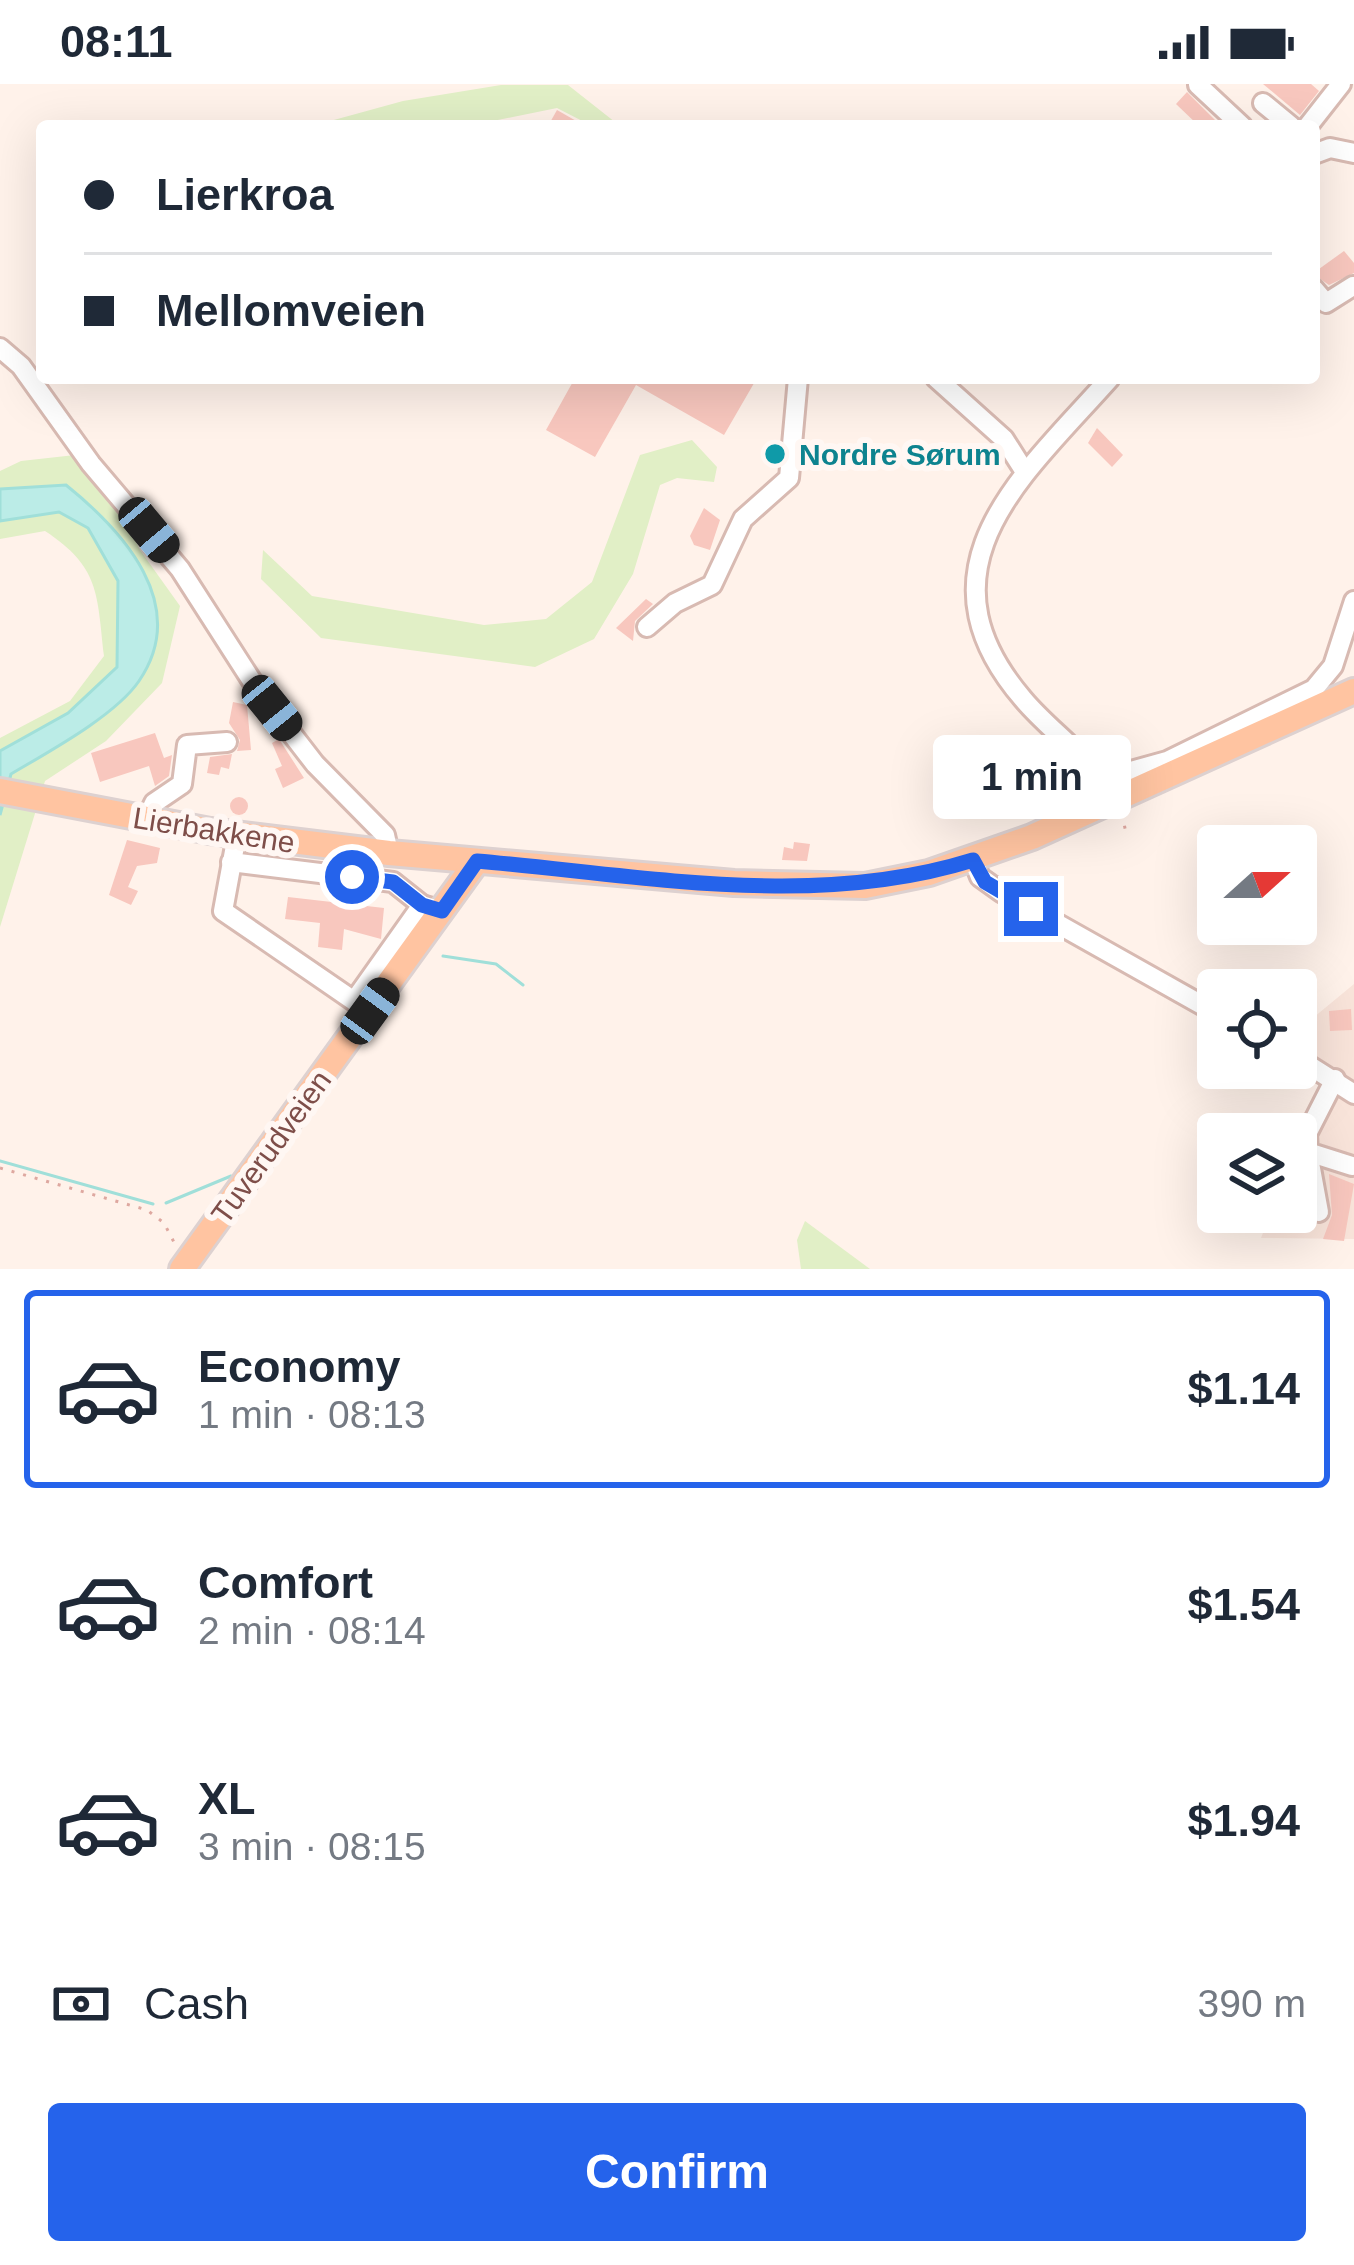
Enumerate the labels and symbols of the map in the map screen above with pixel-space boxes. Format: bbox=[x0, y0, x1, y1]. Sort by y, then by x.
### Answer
place label: Nordre Sørum bbox=[799, 438, 1001, 471]
marker: Nordre Sørum bbox=[762, 441, 788, 467]
car bbox=[112, 491, 186, 569]
car bbox=[235, 669, 309, 747]
callout: 1 min bbox=[932, 735, 1130, 819]
street label: Lierbakkene bbox=[131, 801, 297, 859]
north arrow bbox=[1197, 825, 1317, 945]
route start bbox=[325, 850, 379, 904]
route end bbox=[1004, 882, 1058, 936]
car bbox=[334, 971, 406, 1051]
street label: Tuverudveien bbox=[205, 1064, 337, 1230]

